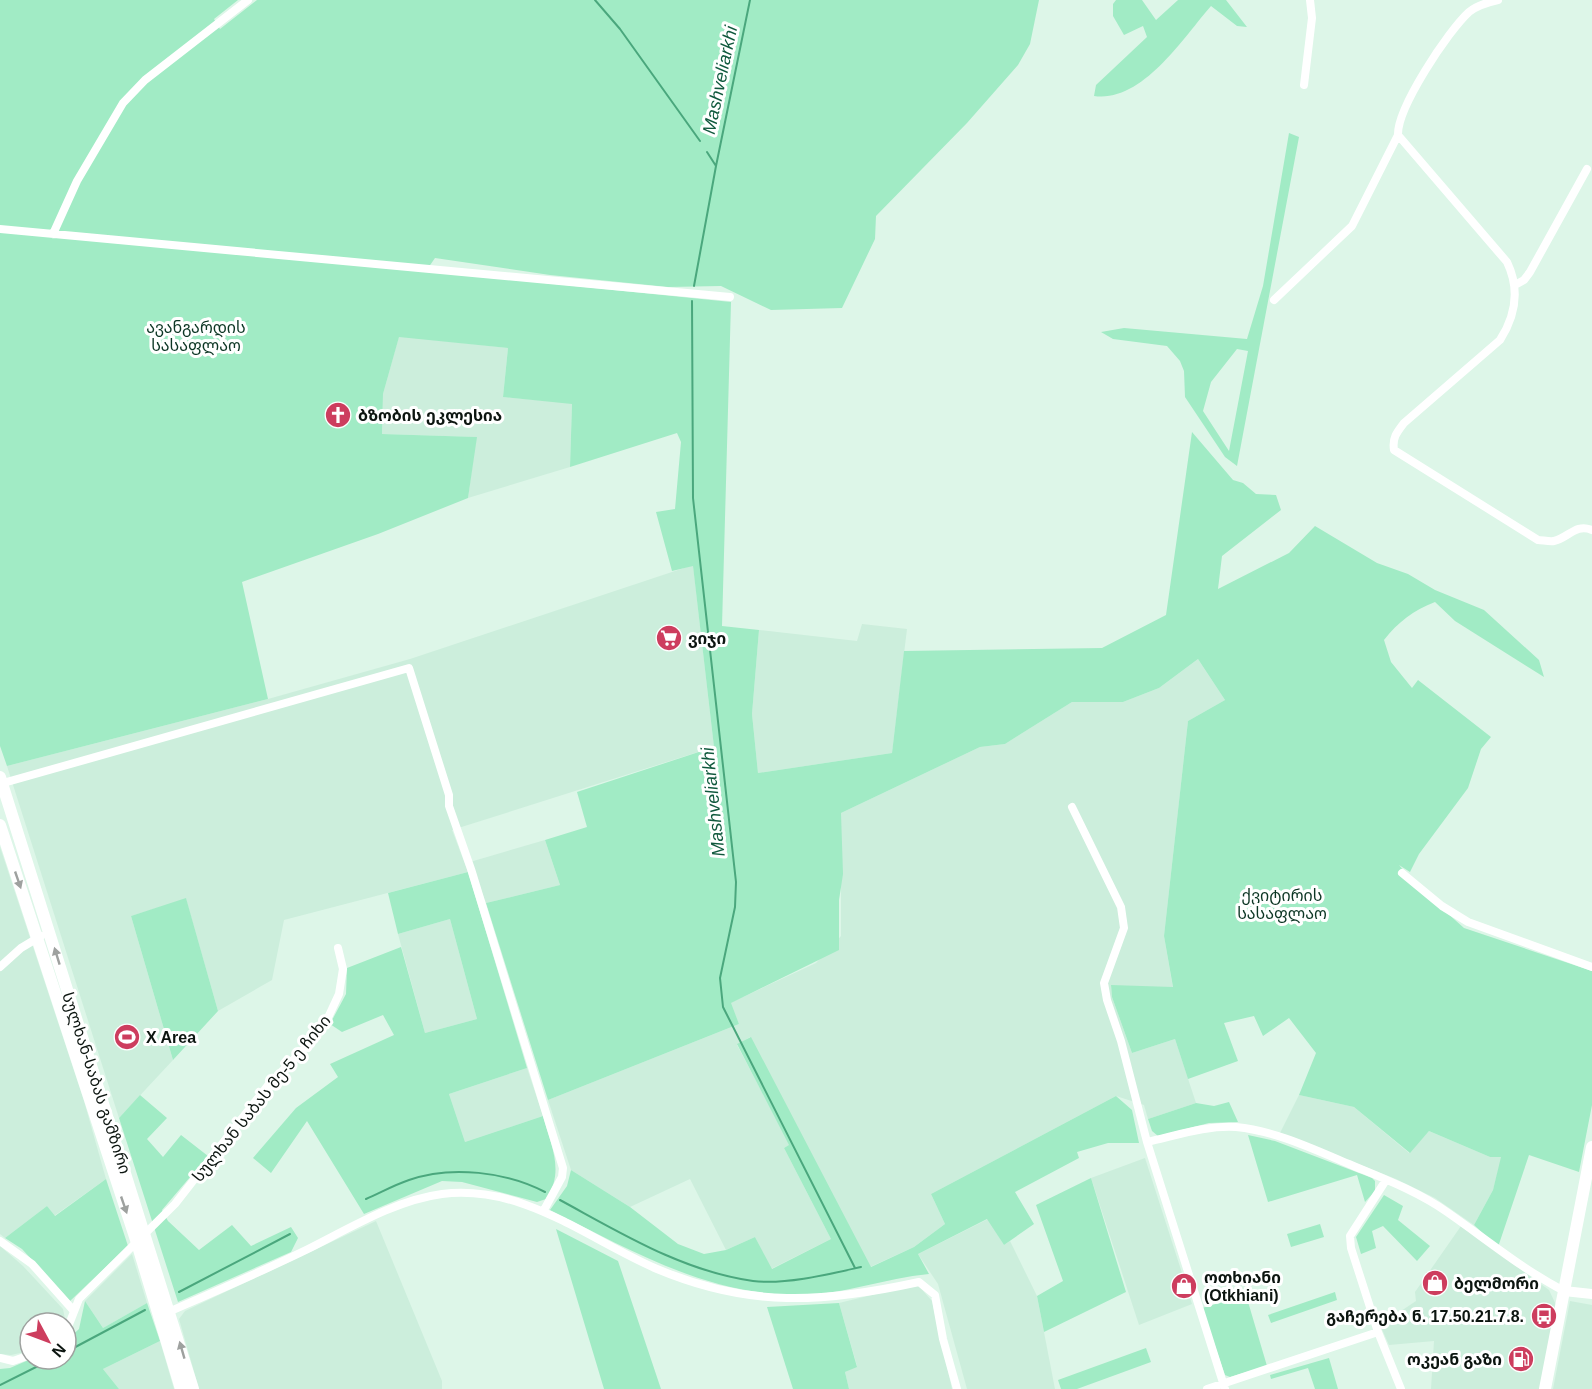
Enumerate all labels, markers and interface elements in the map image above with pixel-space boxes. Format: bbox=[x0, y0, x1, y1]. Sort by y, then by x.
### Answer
water label: Mashveliarkhi bbox=[699, 23, 741, 136]
park label: ავანგარდის სასაფლაო bbox=[146, 319, 246, 356]
church icon: ბზობის ეკლესია bbox=[323, 400, 353, 430]
place label: ბზობის ეკლესია bbox=[358, 407, 502, 426]
supermarket icon: ვიჯი bbox=[654, 623, 684, 653]
place label: ვიჯი bbox=[688, 630, 726, 648]
water label: Mashveliarkhi bbox=[697, 745, 729, 858]
one-way arrow bbox=[14, 871, 24, 889]
park label: ქვიტირის სასაფლაო bbox=[1237, 887, 1327, 924]
one-way arrow bbox=[52, 947, 61, 965]
street label: სულხან-საბას გამზირი bbox=[57, 990, 134, 1177]
street label: სულხან საბას მე-5 ე ჩიხი bbox=[189, 1012, 335, 1186]
sports icon: X Area bbox=[112, 1022, 142, 1052]
place label: X Area bbox=[146, 1029, 196, 1046]
one-way arrow bbox=[120, 1196, 129, 1214]
shop icon: ბელმორი bbox=[1420, 1268, 1450, 1298]
place label: ოთხიანი (Otkhiani) bbox=[1204, 1269, 1281, 1304]
shop icon: ოთხიანი (Otkhiani) bbox=[1169, 1271, 1199, 1301]
place label: ბელმორი bbox=[1454, 1275, 1539, 1294]
bus stop icon: გაჩერება ნ. 17.50.21.7.8. bbox=[1529, 1301, 1559, 1331]
place label: გაჩერება ნ. 17.50.21.7.8. bbox=[1326, 1308, 1524, 1326]
north arrow bbox=[18, 1311, 78, 1371]
text: N bbox=[49, 1341, 69, 1360]
one-way arrow bbox=[177, 1341, 186, 1359]
fuel station icon: ოკეან გაზი bbox=[1506, 1344, 1536, 1374]
place label: ოკეან გაზი bbox=[1407, 1351, 1502, 1369]

